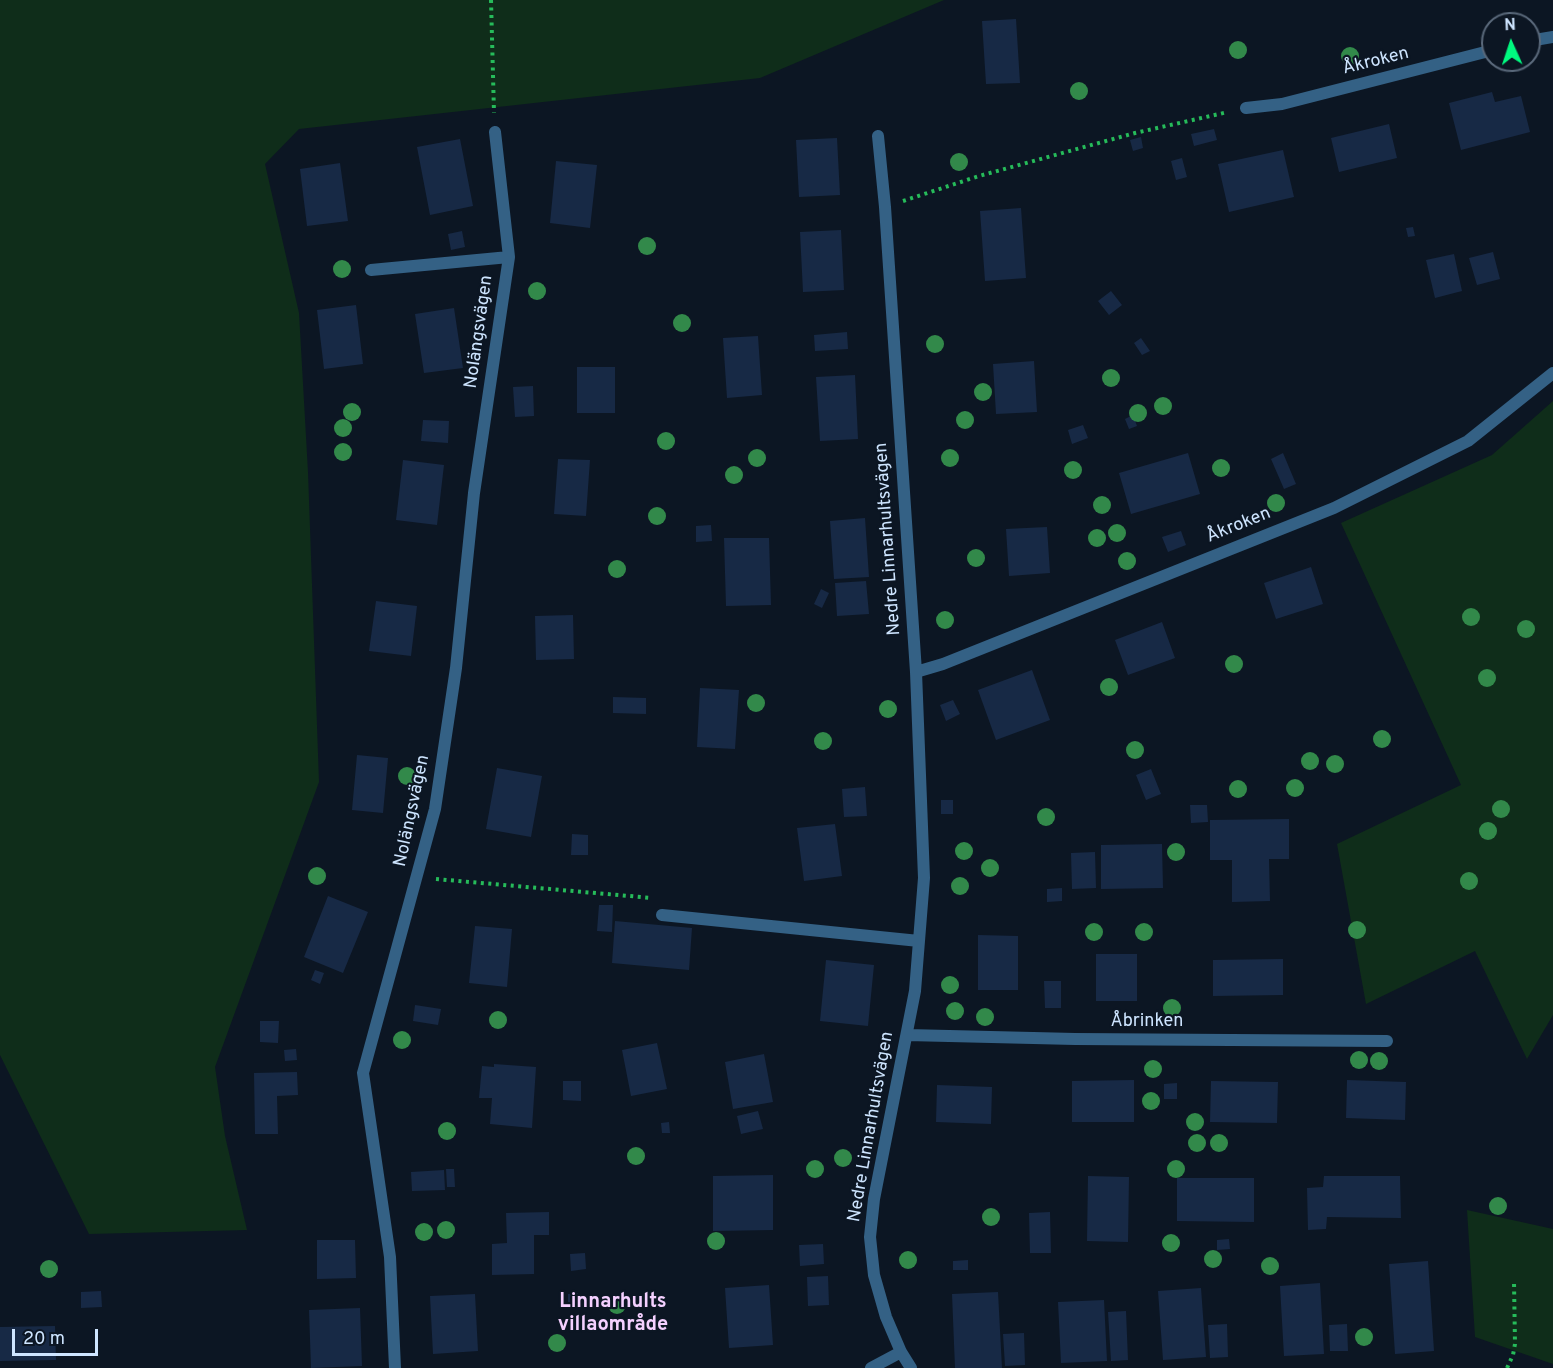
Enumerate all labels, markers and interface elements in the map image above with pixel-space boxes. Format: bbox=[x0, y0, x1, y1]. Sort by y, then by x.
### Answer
north arrow bbox=[1481, 12, 1541, 72]
text: N bbox=[1504, 16, 1516, 36]
street label: Åkroken bbox=[1341, 43, 1411, 81]
street label: Nolängsvägen bbox=[461, 274, 499, 390]
street label: Nedre Linnarhultsvägen bbox=[871, 442, 907, 636]
street label: Åkroken bbox=[1204, 503, 1274, 549]
street label: Nolängsvägen bbox=[391, 753, 435, 869]
street label: Åbrinken bbox=[1111, 1011, 1183, 1033]
street label: Nedre Linnarhultsvägen bbox=[845, 1030, 899, 1224]
district label: Linnarhults villaområde bbox=[558, 1291, 668, 1338]
scale bar bbox=[15, 1317, 100, 1355]
text: 20 m bbox=[23, 1328, 65, 1351]

